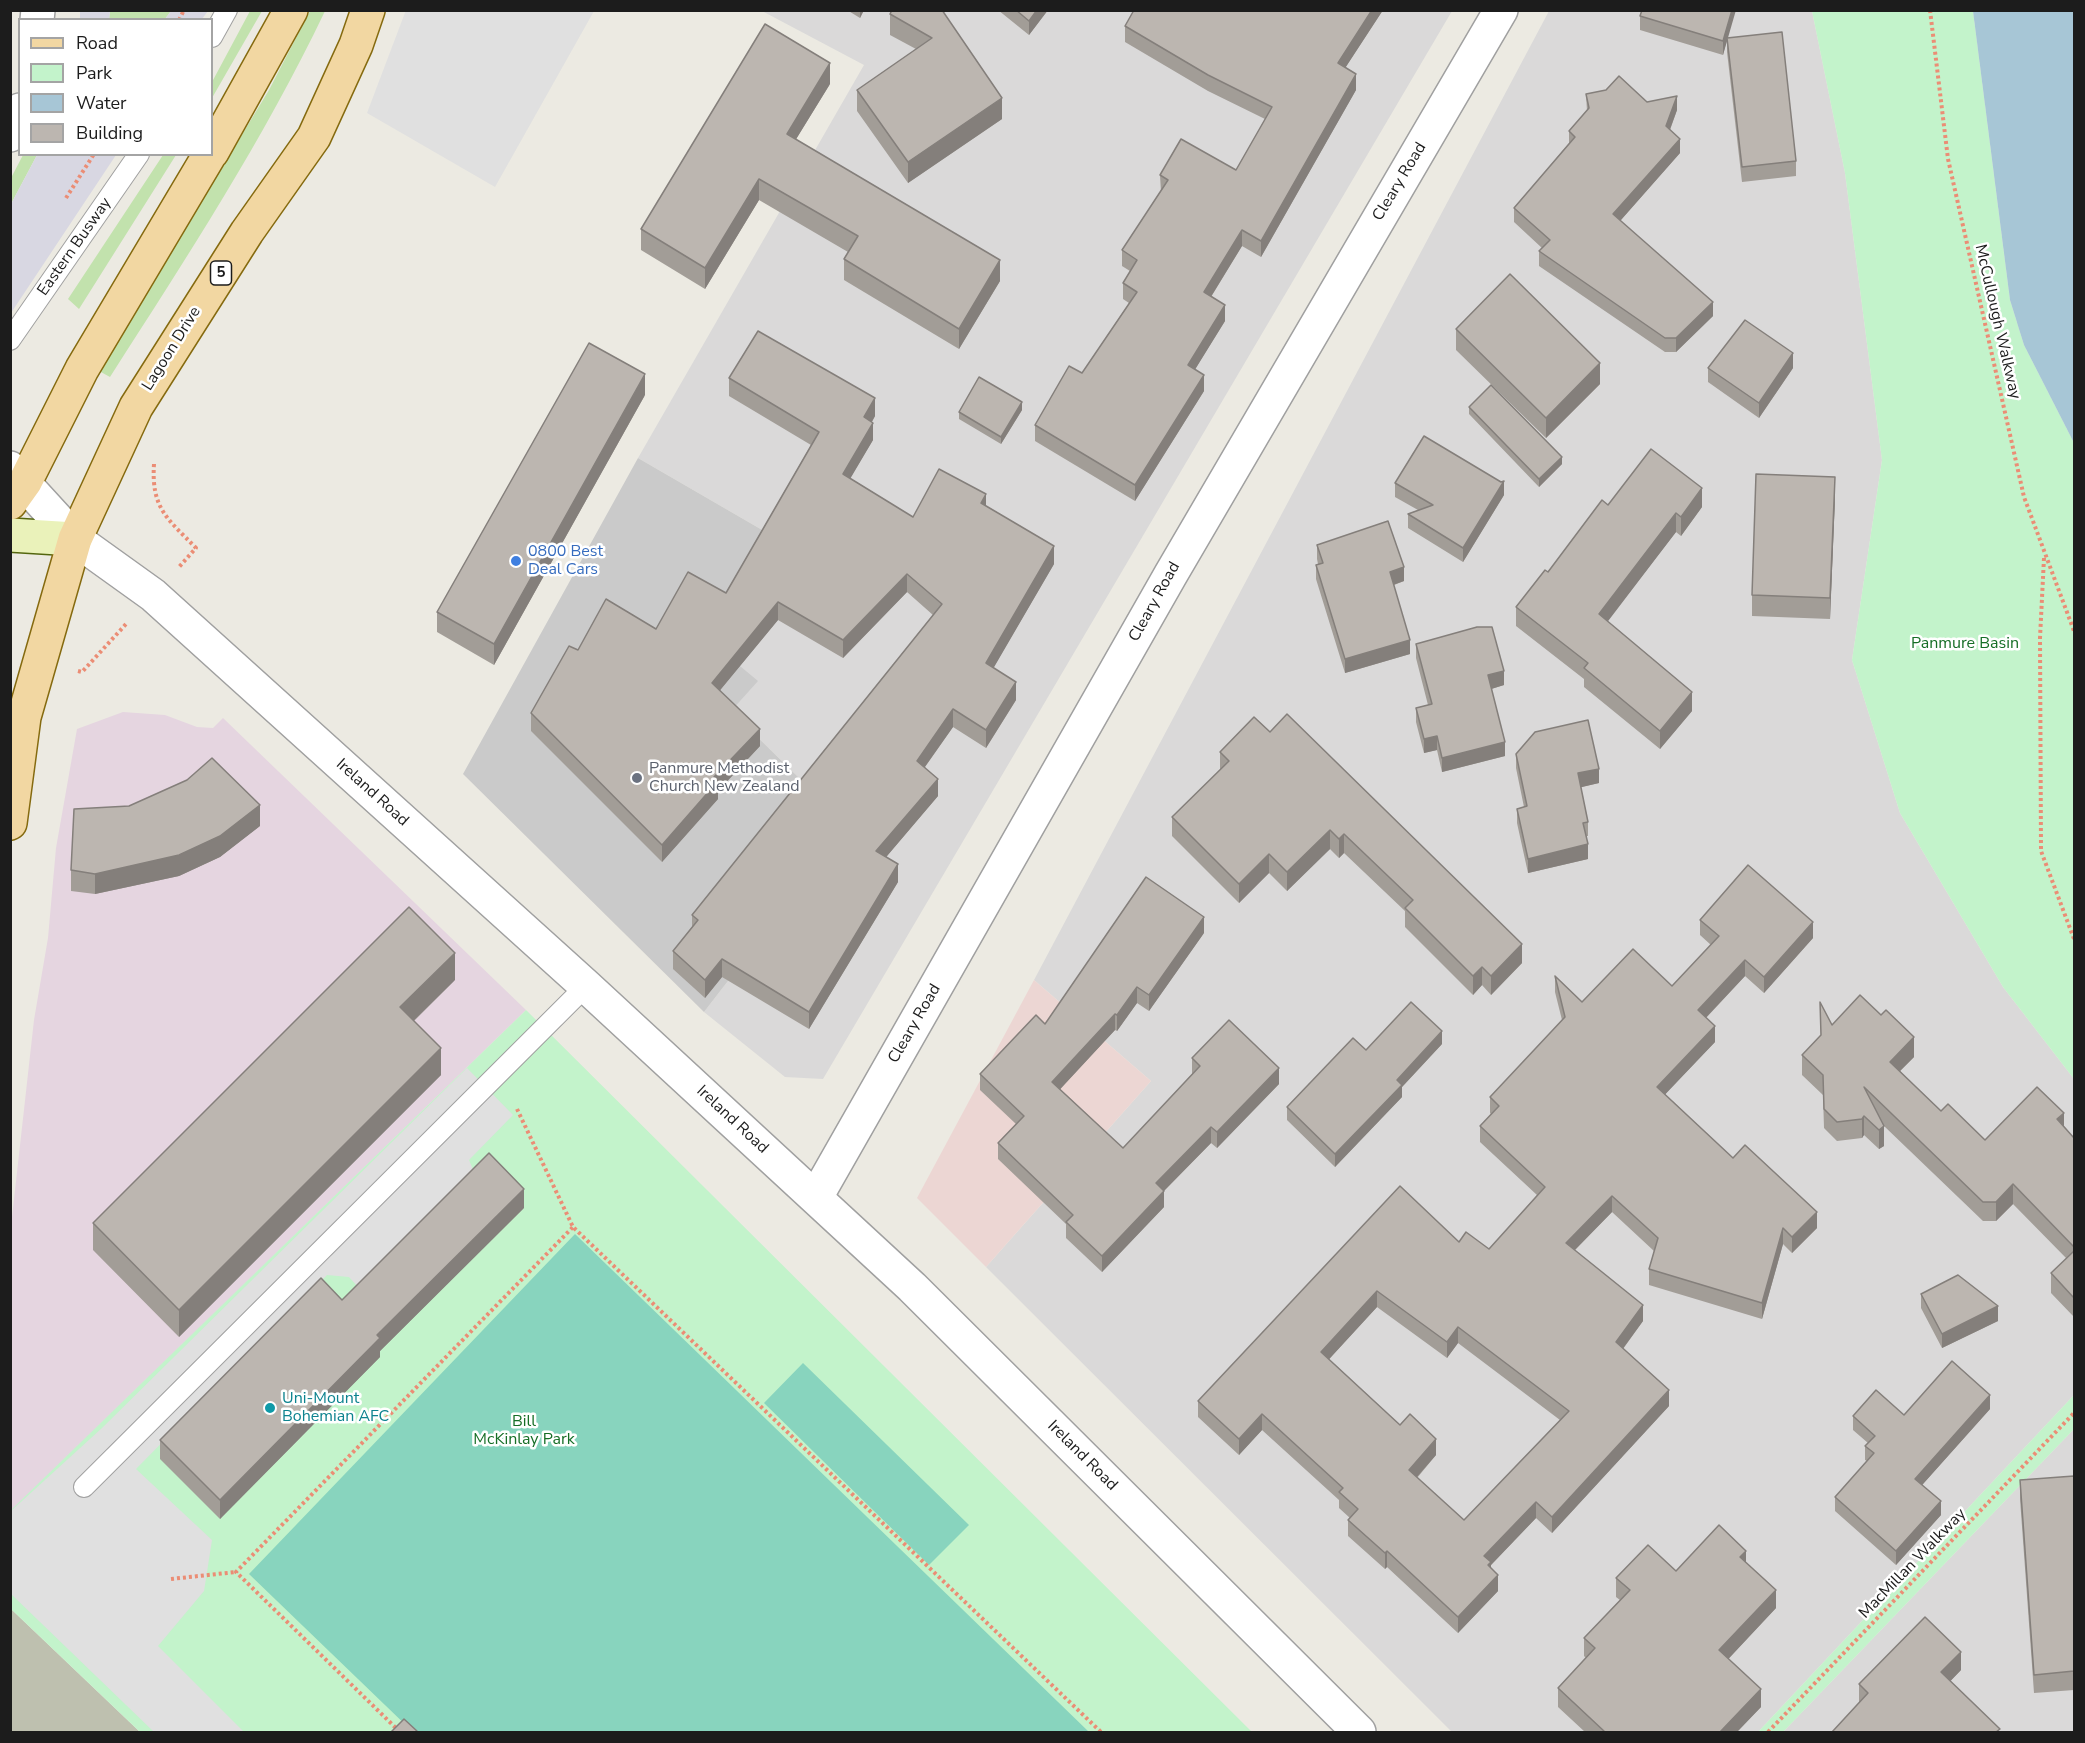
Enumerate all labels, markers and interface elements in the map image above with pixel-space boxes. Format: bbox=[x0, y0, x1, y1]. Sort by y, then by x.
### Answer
legend bbox=[18, 18, 213, 156]
text: Road bbox=[76, 31, 118, 55]
text: Park bbox=[76, 61, 112, 85]
text: Water bbox=[76, 91, 127, 115]
text: Building bbox=[76, 121, 143, 145]
street label: Cleary Road bbox=[1369, 139, 1431, 225]
street label: Eastern Busway bbox=[34, 194, 116, 300]
street label: McCullough Walkway bbox=[1970, 243, 2024, 401]
road number: 5 bbox=[210, 261, 232, 285]
street label: Lagoon Drive bbox=[139, 303, 205, 395]
place label: 0800 Best Deal Cars bbox=[528, 542, 603, 580]
marker: 0800 Best Deal Cars bbox=[509, 554, 523, 568]
street label: Cleary Road bbox=[1125, 559, 1185, 645]
park label: Panmure Basin bbox=[1911, 634, 2019, 654]
street label: Ireland Road bbox=[332, 755, 412, 831]
place label: Panmure Methodist Church New Zealand bbox=[649, 759, 800, 797]
marker: Panmure Methodist Church New Zealand bbox=[630, 771, 644, 785]
street label: Cleary Road bbox=[885, 981, 945, 1067]
street label: Ireland Road bbox=[692, 1082, 772, 1158]
place label: Uni-Mount Bohemian AFC bbox=[282, 1389, 389, 1427]
marker: Uni-Mount Bohemian AFC bbox=[263, 1401, 277, 1415]
park label: Bill McKinlay Park bbox=[473, 1412, 575, 1450]
street label: Ireland Road bbox=[1043, 1417, 1121, 1495]
street label: MacMillan Walkway bbox=[1855, 1505, 1971, 1623]

